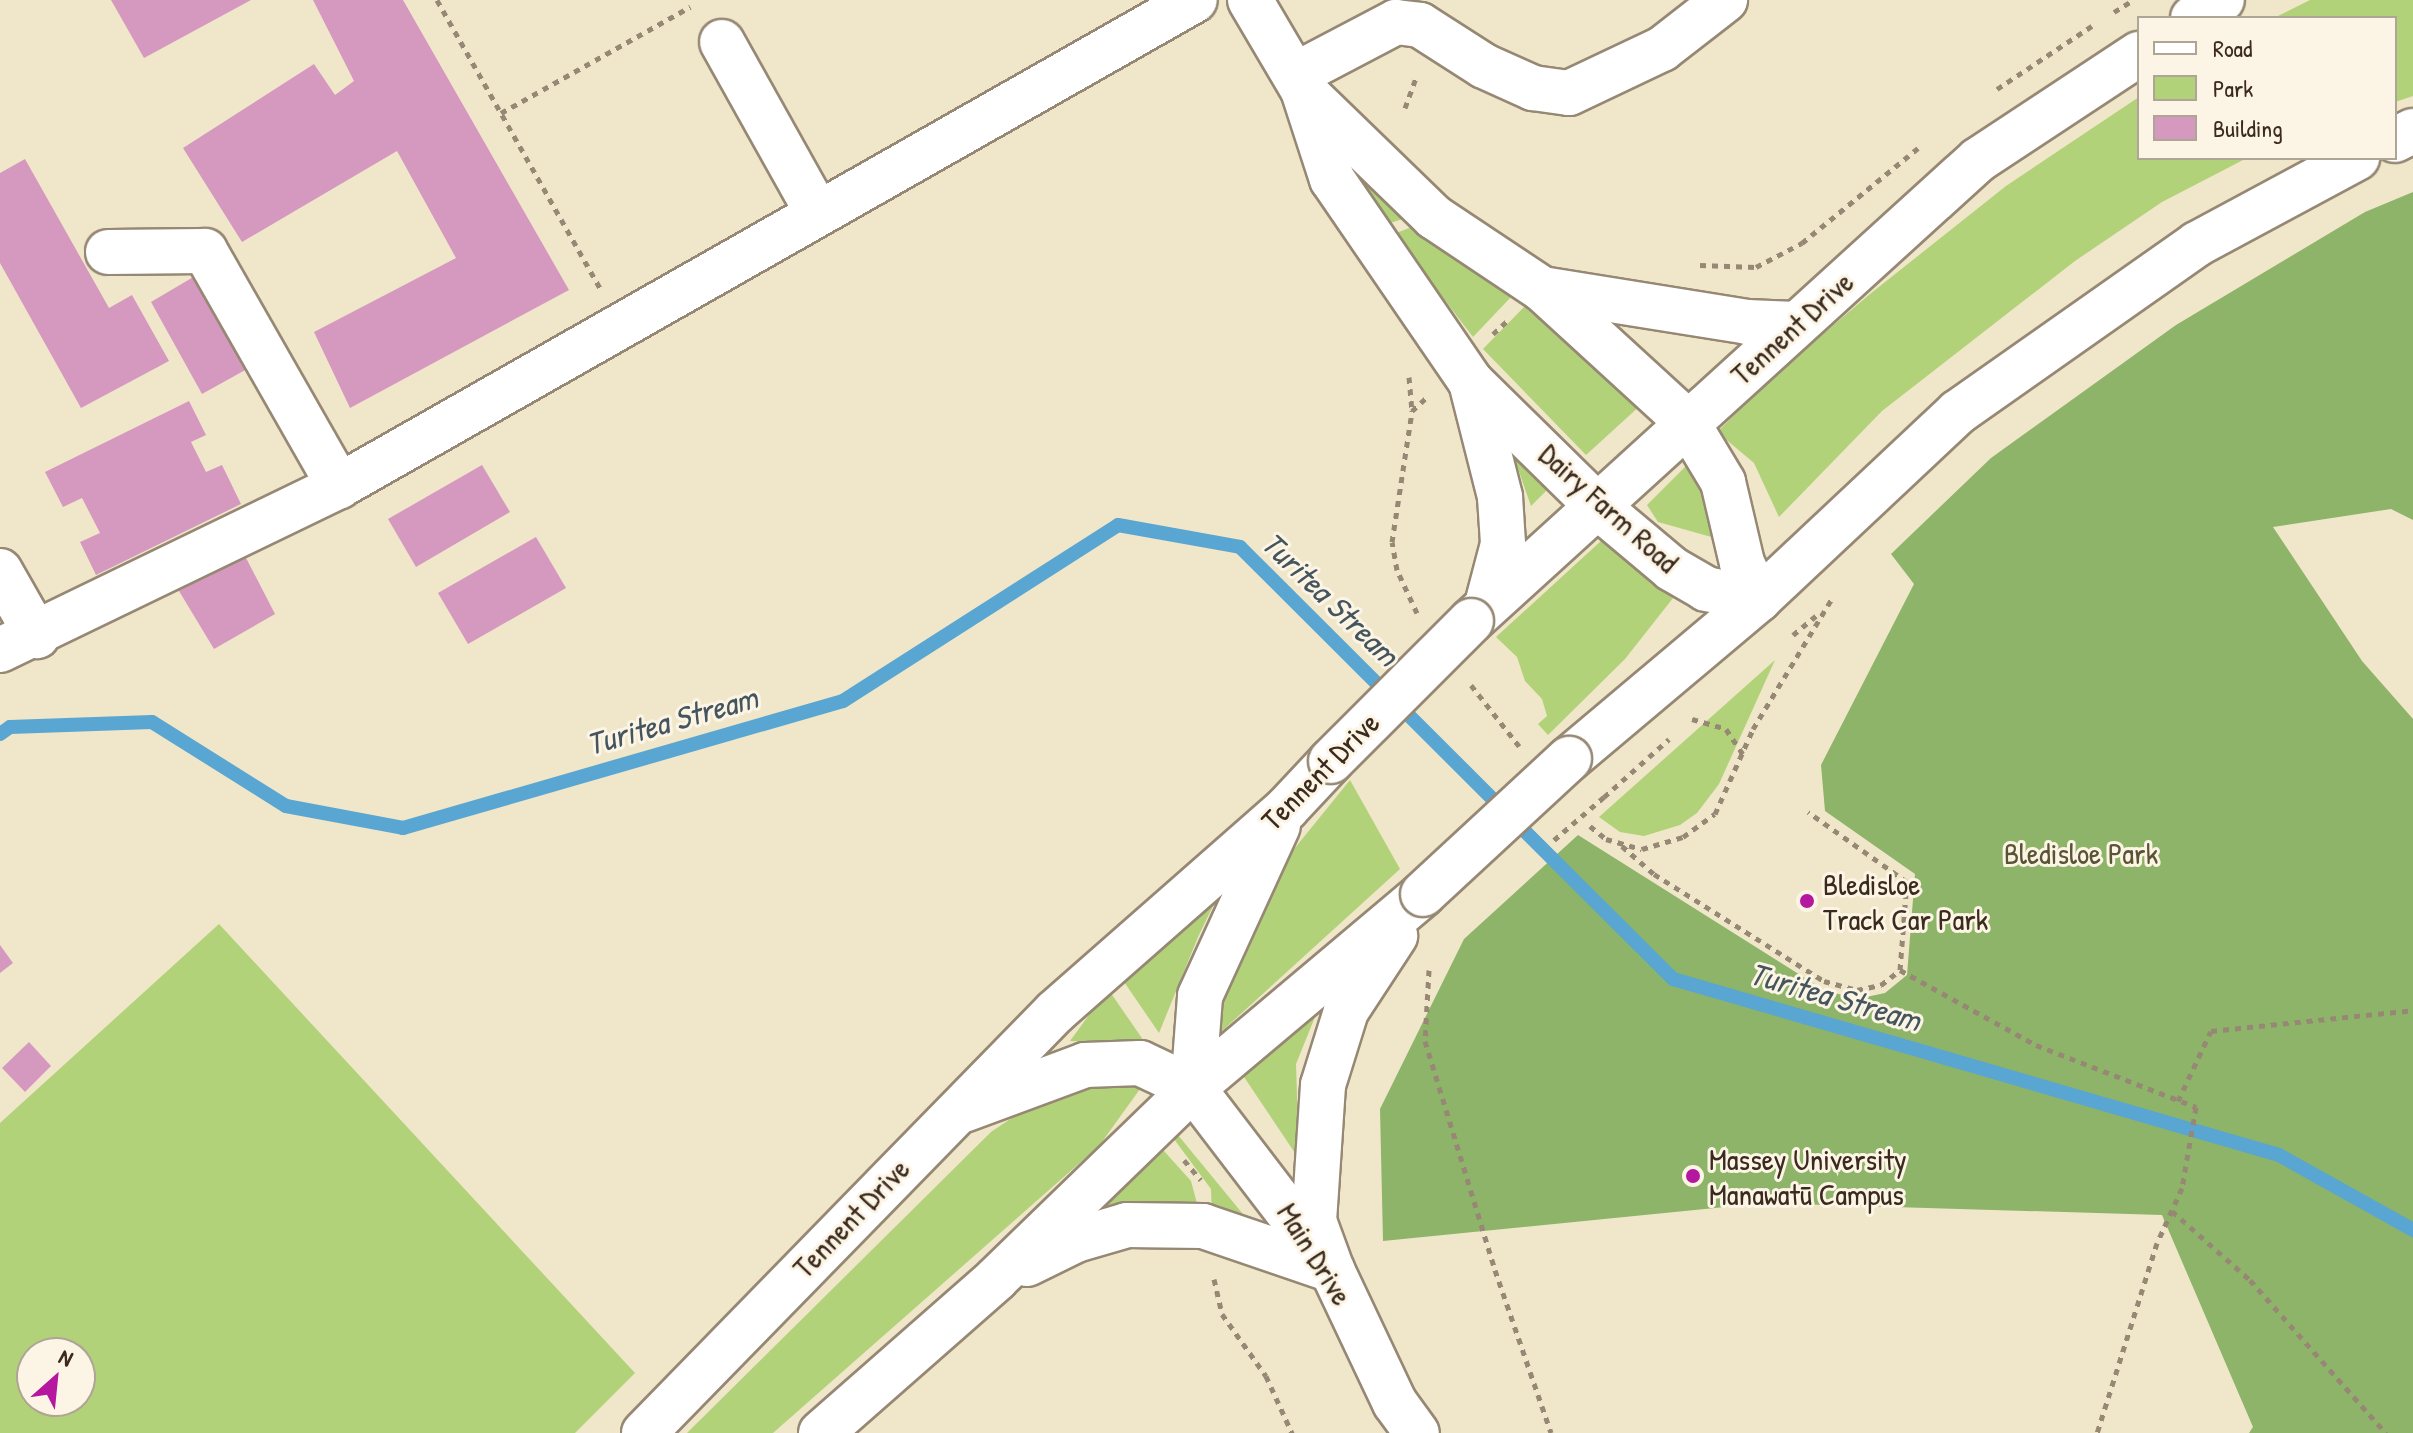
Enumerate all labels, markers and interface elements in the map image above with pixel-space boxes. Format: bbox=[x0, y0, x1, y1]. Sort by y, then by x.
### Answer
legend bbox=[2137, 16, 2397, 160]
text: Road bbox=[2213, 32, 2252, 64]
text: Park bbox=[2213, 72, 2253, 104]
text: Building bbox=[2213, 112, 2283, 144]
street label: Tennent Drive bbox=[1723, 264, 1861, 392]
street label: Dairy Farm Road bbox=[1532, 436, 1686, 580]
water label: Turitea Stream bbox=[1253, 524, 1407, 674]
water label: Turitea Stream bbox=[582, 678, 762, 764]
street label: Tennent Drive bbox=[1253, 704, 1387, 838]
park label: Bledisloe Park bbox=[2004, 835, 2158, 871]
place label: Bledisloe Track Car Park bbox=[1823, 866, 1988, 936]
marker: Bledisloe Track Car Park bbox=[1798, 892, 1816, 910]
water label: Turitea Stream bbox=[1745, 954, 1925, 1040]
place label: Massey University Manawatū Campus bbox=[1709, 1141, 1907, 1212]
street label: Tennent Drive bbox=[785, 1151, 917, 1285]
marker: Massey University Manawatū Campus bbox=[1684, 1167, 1702, 1185]
street label: Main Drive bbox=[1270, 1196, 1360, 1312]
north arrow bbox=[16, 1337, 96, 1417]
text: N bbox=[54, 1341, 78, 1373]

